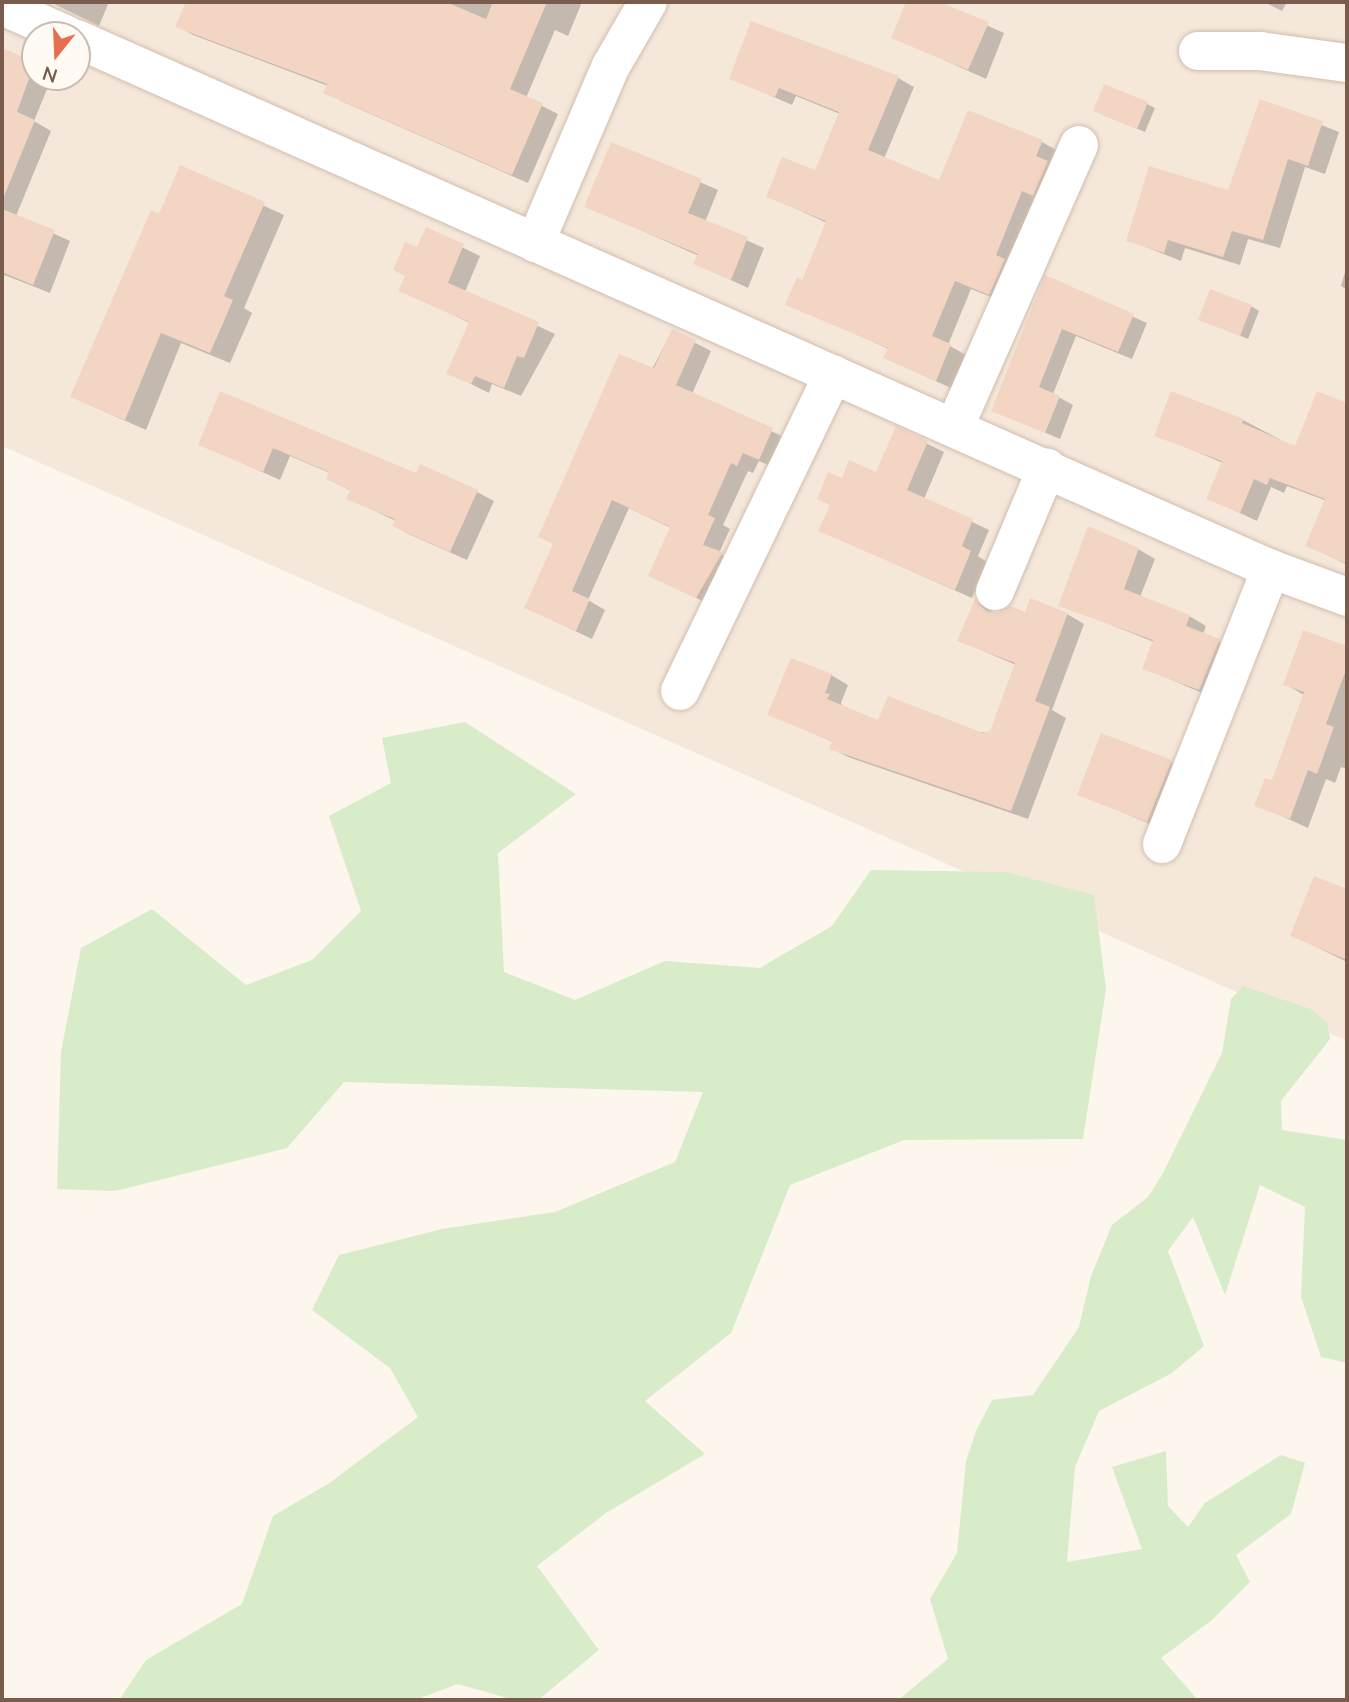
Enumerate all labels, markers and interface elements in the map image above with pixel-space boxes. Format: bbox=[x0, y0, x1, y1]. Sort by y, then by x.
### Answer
north arrow bbox=[21, 21, 91, 91]
text: N bbox=[39, 60, 61, 89]

